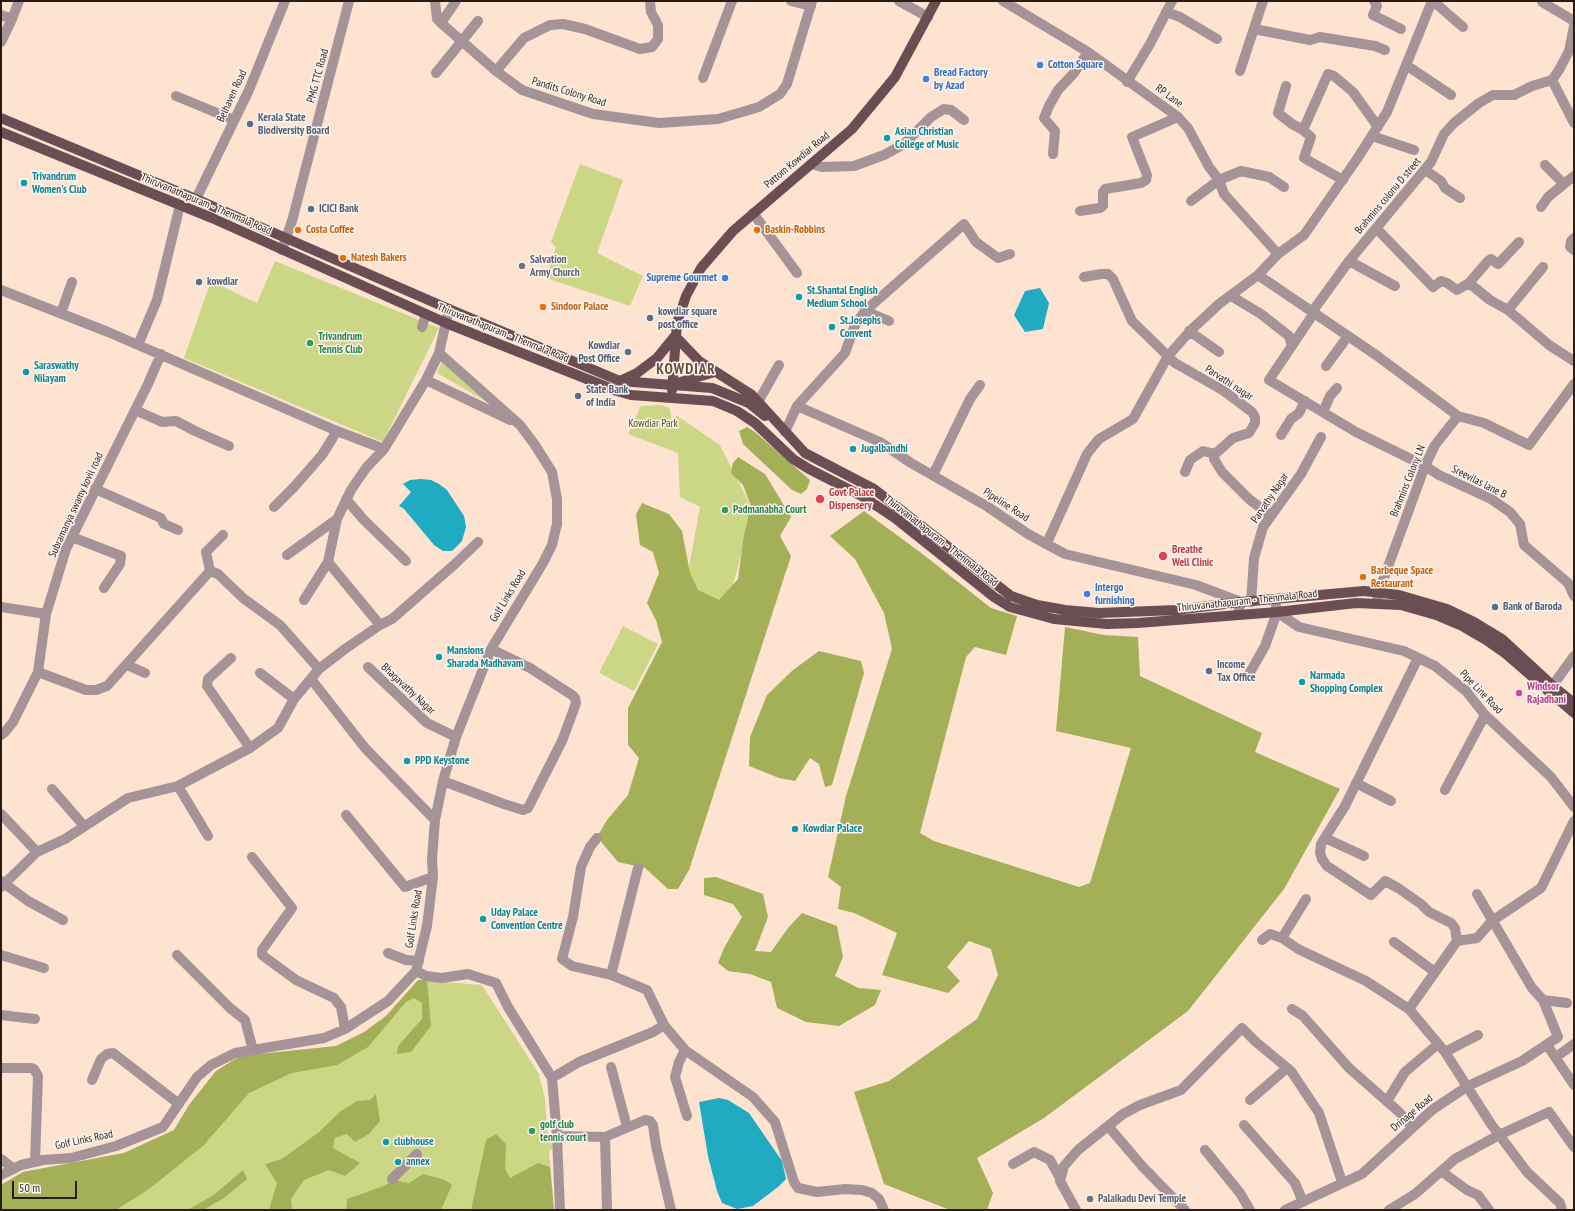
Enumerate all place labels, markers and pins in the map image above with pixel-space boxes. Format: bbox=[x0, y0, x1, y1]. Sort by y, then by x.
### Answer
place label: Cotton Square bbox=[1048, 58, 1103, 72]
marker: Cotton Square bbox=[1035, 60, 1045, 70]
place label: Bread Factory by Azad bbox=[934, 66, 988, 92]
marker: Bread Factory by Azad bbox=[921, 74, 931, 84]
place label: Kerala State Biodiversity Board bbox=[258, 111, 329, 137]
marker: Kerala State Biodiversity Board bbox=[245, 119, 255, 129]
place label: Asian Christian College of Music bbox=[895, 125, 959, 151]
marker: Asian Christian College of Music bbox=[882, 133, 892, 143]
place label: Trivandrum Women's Club bbox=[32, 170, 87, 196]
marker: Trivandrum Women's Club bbox=[19, 178, 29, 188]
place label: ICICI Bank bbox=[319, 202, 359, 216]
marker: ICICI Bank bbox=[306, 204, 316, 214]
place label: Costa Coffee bbox=[306, 223, 354, 237]
place label: Baskin-Robbins bbox=[765, 223, 825, 237]
marker: Costa Coffee bbox=[293, 225, 303, 235]
marker: Baskin-Robbins bbox=[752, 225, 762, 235]
place label: Natesh Bakers bbox=[351, 251, 407, 265]
marker: Natesh Bakers bbox=[338, 253, 348, 263]
place label: Salvation Army Church bbox=[530, 253, 580, 279]
marker: Salvation Army Church bbox=[517, 261, 527, 271]
place label: Supreme Gourmet bbox=[646, 271, 717, 285]
marker: Supreme Gourmet bbox=[720, 273, 730, 283]
place label: kowdiar bbox=[207, 275, 238, 289]
marker: kowdiar bbox=[194, 277, 204, 287]
place label: St.Shantal English Medium School bbox=[807, 284, 878, 310]
marker: St.Shantal English Medium School bbox=[794, 292, 804, 302]
place label: Sindoor Palace bbox=[551, 300, 609, 314]
marker: Sindoor Palace bbox=[538, 302, 548, 312]
place label: kowdiar square post office bbox=[658, 305, 717, 331]
marker: kowdiar square post office bbox=[645, 313, 655, 323]
place label: St.Josephs Convent bbox=[840, 314, 881, 340]
marker: St.Josephs Convent bbox=[827, 322, 837, 332]
place label: Trivandrum Tennis Club bbox=[318, 330, 363, 356]
marker: Trivandrum Tennis Club bbox=[305, 338, 315, 348]
place label: Kowdiar Post Office bbox=[578, 339, 620, 365]
marker: Kowdiar Post Office bbox=[623, 347, 633, 357]
place label: Saraswathy Nilayam bbox=[34, 359, 79, 385]
marker: Saraswathy Nilayam bbox=[21, 367, 31, 377]
place label: State Bank of India bbox=[586, 383, 628, 409]
marker: State Bank of India bbox=[573, 391, 583, 401]
place label: Jugalbandhi bbox=[861, 442, 908, 456]
marker: Jugalbandhi bbox=[848, 444, 858, 454]
place label: Govt Palace Dispensery bbox=[829, 486, 874, 512]
marker: Govt Palace Dispensery bbox=[814, 493, 826, 505]
place label: Padmanabha Court bbox=[733, 503, 807, 517]
marker: Padmanabha Court bbox=[720, 505, 730, 515]
place label: Breathe Well Clinic bbox=[1172, 543, 1213, 569]
marker: Breathe Well Clinic bbox=[1157, 550, 1169, 562]
place label: Barbeque Space Restaurant bbox=[1371, 564, 1433, 590]
marker: Barbeque Space Restaurant bbox=[1358, 572, 1368, 582]
place label: Intergo furnishing bbox=[1095, 581, 1135, 607]
marker: Intergo furnishing bbox=[1082, 589, 1092, 599]
place label: Bank of Baroda bbox=[1503, 600, 1562, 614]
marker: Bank of Baroda bbox=[1490, 602, 1500, 612]
place label: Mansions Sharada Madhavam bbox=[447, 644, 523, 670]
marker: Mansions Sharada Madhavam bbox=[434, 652, 444, 662]
place label: Income Tax Office bbox=[1217, 658, 1255, 684]
marker: Income Tax Office bbox=[1204, 666, 1214, 676]
place label: Narmada Shopping Complex bbox=[1310, 669, 1383, 695]
marker: Narmada Shopping Complex bbox=[1297, 677, 1307, 687]
place label: Windsor Rajadhani bbox=[1527, 680, 1566, 706]
marker: Windsor Rajadhani bbox=[1514, 688, 1524, 698]
place label: PPD Keystone bbox=[415, 754, 469, 768]
marker: PPD Keystone bbox=[402, 756, 412, 766]
place label: Kowdiar Palace bbox=[803, 822, 862, 836]
marker: Kowdiar Palace bbox=[790, 824, 800, 834]
place label: Uday Palace Convention Centre bbox=[491, 906, 563, 932]
marker: Uday Palace Convention Centre bbox=[478, 914, 488, 924]
place label: golf club tennis court bbox=[540, 1118, 587, 1144]
marker: golf club tennis court bbox=[527, 1126, 537, 1136]
place label: clubhouse bbox=[394, 1135, 434, 1149]
marker: clubhouse bbox=[381, 1137, 391, 1147]
place label: annex bbox=[406, 1155, 430, 1169]
marker: annex bbox=[393, 1157, 403, 1167]
place label: Palaikadu Devi Temple bbox=[1098, 1192, 1186, 1206]
marker: Palaikadu Devi Temple bbox=[1085, 1194, 1095, 1204]

